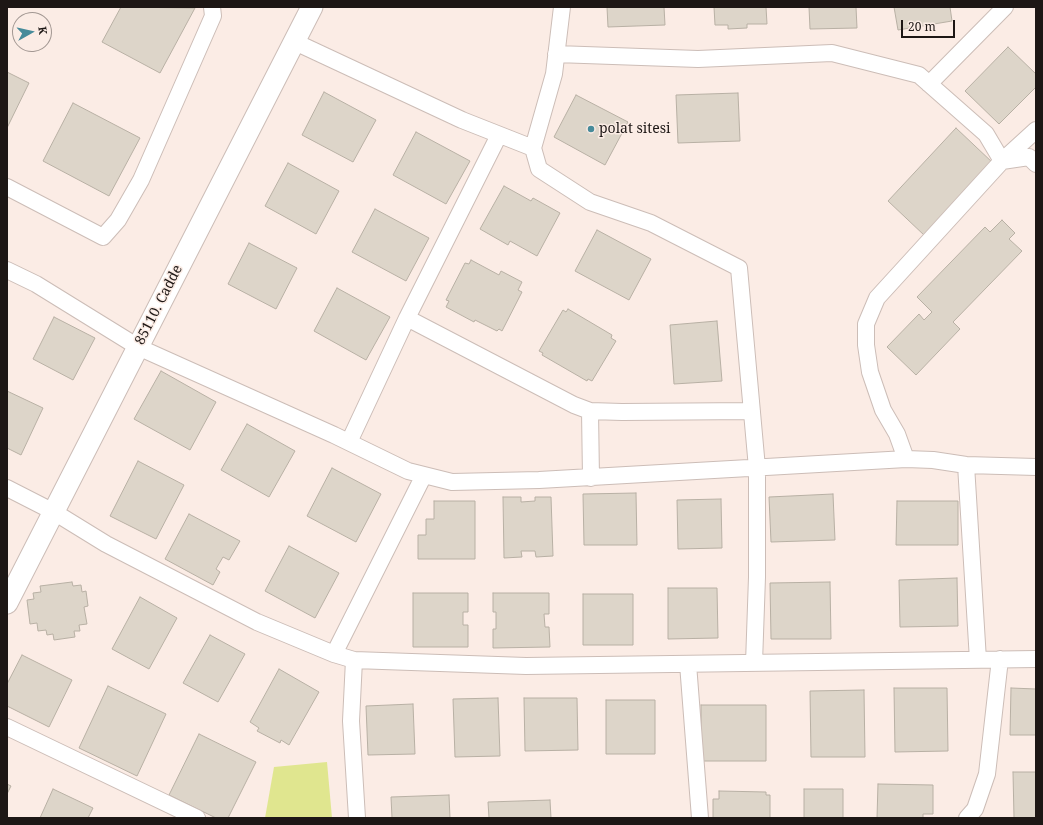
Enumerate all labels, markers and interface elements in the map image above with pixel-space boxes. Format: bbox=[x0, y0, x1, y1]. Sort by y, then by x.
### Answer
north arrow bbox=[12, 12, 52, 52]
scale bar bbox=[903, 12, 957, 38]
text: 20 m bbox=[908, 18, 936, 35]
text: K bbox=[35, 25, 51, 35]
place label: polat sitesi bbox=[599, 121, 670, 137]
marker: polat sitesi bbox=[586, 124, 596, 134]
street label: 85110. Cadde bbox=[132, 262, 186, 348]

